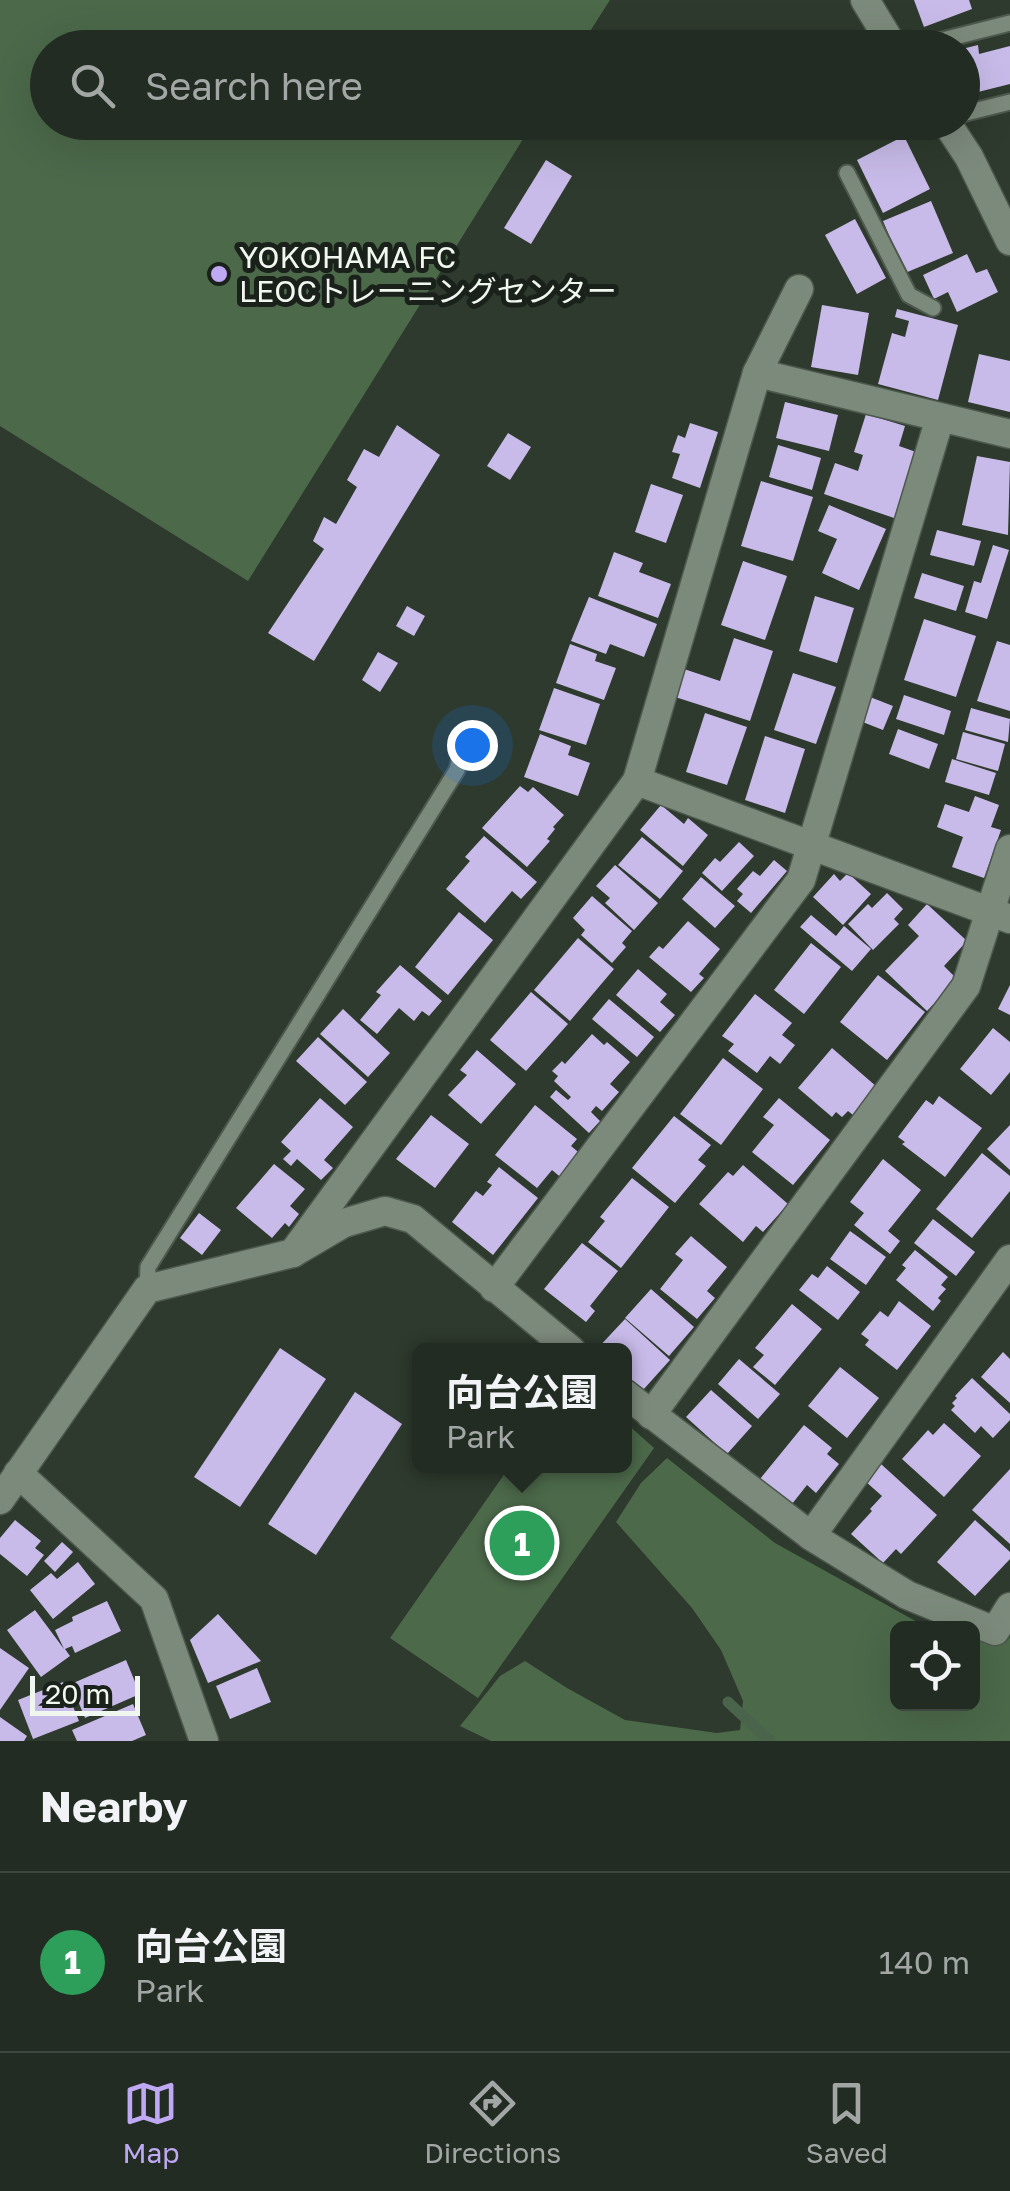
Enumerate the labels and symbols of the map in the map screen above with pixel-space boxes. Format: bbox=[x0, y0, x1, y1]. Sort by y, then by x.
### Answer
place label: YOKOHAMA FC LEOCトレーニングセンター bbox=[239, 239, 617, 309]
marker: YOKOHAMA FC LEOCトレーニングセンター bbox=[208, 263, 230, 285]
your location bbox=[447, 720, 498, 771]
pin: 1 bbox=[490, 1506, 554, 1580]
scale bar bbox=[30, 1671, 140, 1716]

